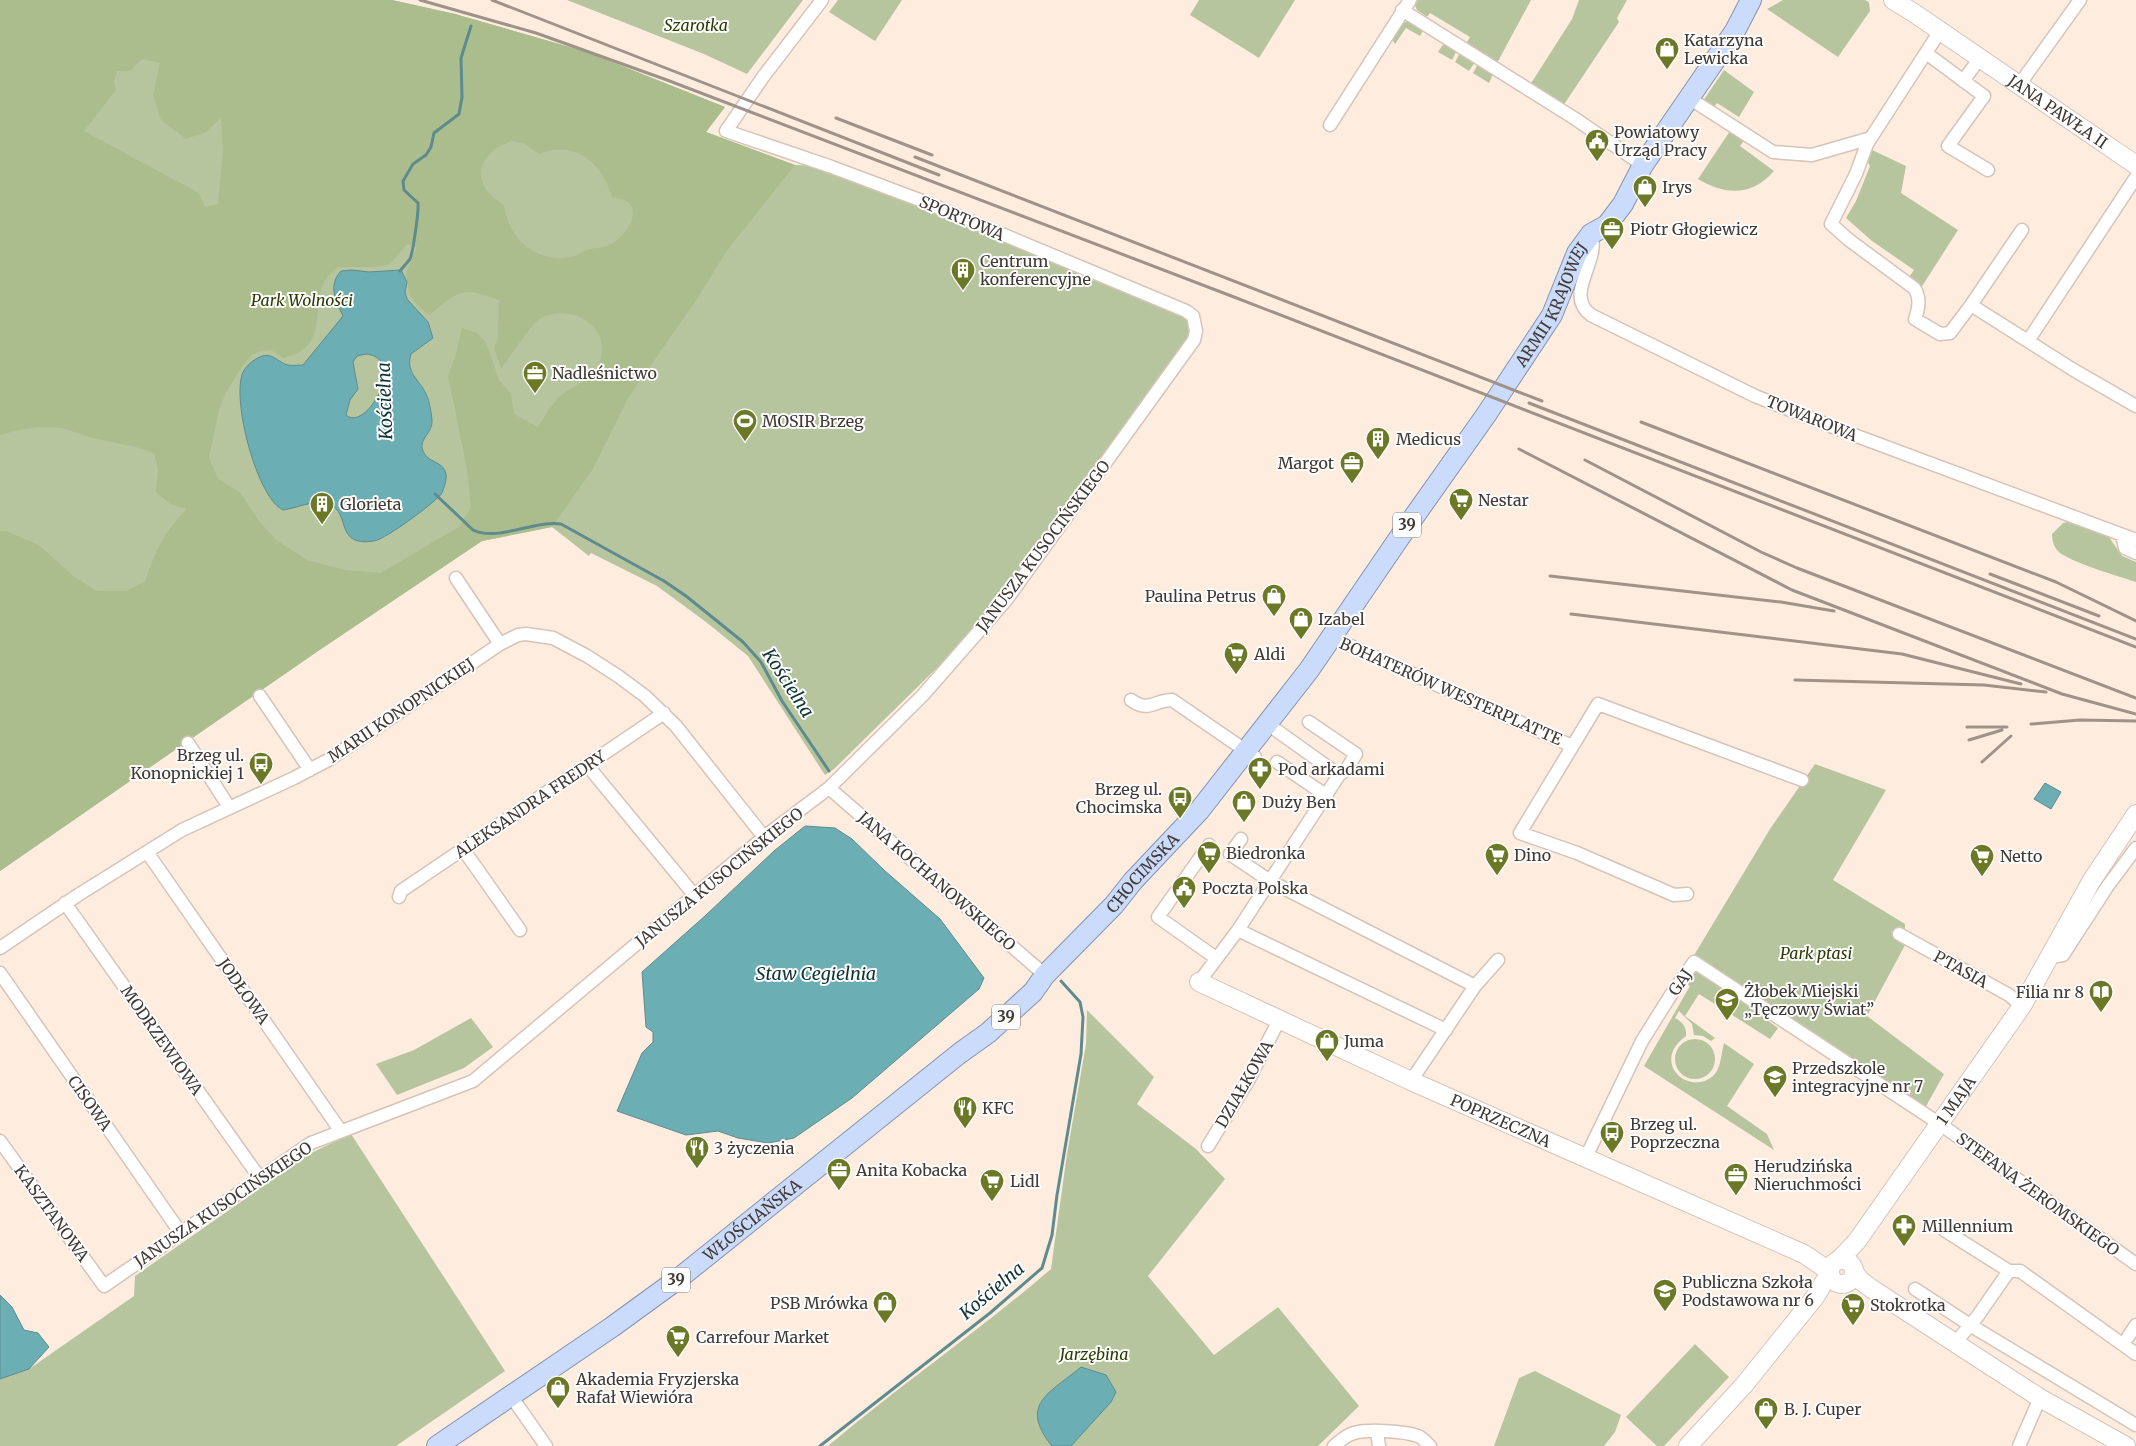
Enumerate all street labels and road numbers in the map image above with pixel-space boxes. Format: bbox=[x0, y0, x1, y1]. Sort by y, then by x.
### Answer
street label: JANA PAWŁA II bbox=[2003, 70, 2112, 153]
street label: SPORTOWA bbox=[916, 191, 1008, 245]
street label: ARMII KRAJOWEJ bbox=[1510, 238, 1592, 371]
street label: TOWAROWA bbox=[1763, 391, 1861, 446]
street label: JANUSZA KUSOCIŃSKIEGO bbox=[971, 456, 1114, 637]
road number: 39 bbox=[1393, 512, 1421, 538]
street label: BOHATERÓW WESTERPLATTE bbox=[1337, 633, 1566, 750]
street label: MARII KONOPNICKIEJ bbox=[324, 653, 478, 767]
street label: ALEKSANDRA FREDRY bbox=[450, 746, 610, 863]
street label: JANUSZA KUSOCIŃSKIEGO bbox=[630, 803, 807, 951]
street label: JANA KOCHANOWSKIEGO bbox=[853, 806, 1020, 955]
street label: CHOCIMSKA bbox=[1102, 828, 1184, 917]
street label: PTASIA bbox=[1930, 946, 1992, 992]
street label: JODŁOWA bbox=[213, 953, 274, 1029]
street label: GAJ bbox=[1664, 965, 1696, 999]
street label: MODRZEWIOWA bbox=[117, 981, 208, 1099]
road number: 39 bbox=[992, 1004, 1020, 1030]
street label: DZIAŁKOWA bbox=[1211, 1036, 1277, 1131]
street label: CISOWA bbox=[64, 1071, 117, 1135]
street label: 1 MAJA bbox=[1932, 1072, 1980, 1129]
street label: POPRZECZNA bbox=[1447, 1090, 1555, 1152]
street label: STEFANA ŻEROMSKIEGO bbox=[1953, 1128, 2124, 1260]
street label: JANUSZA KUSOCIŃSKIEGO bbox=[130, 1137, 316, 1272]
street label: KASZTANOWA bbox=[10, 1161, 94, 1266]
street label: WŁOŚCIAŃSKA bbox=[698, 1174, 806, 1266]
road number: 39 bbox=[662, 1268, 690, 1292]

